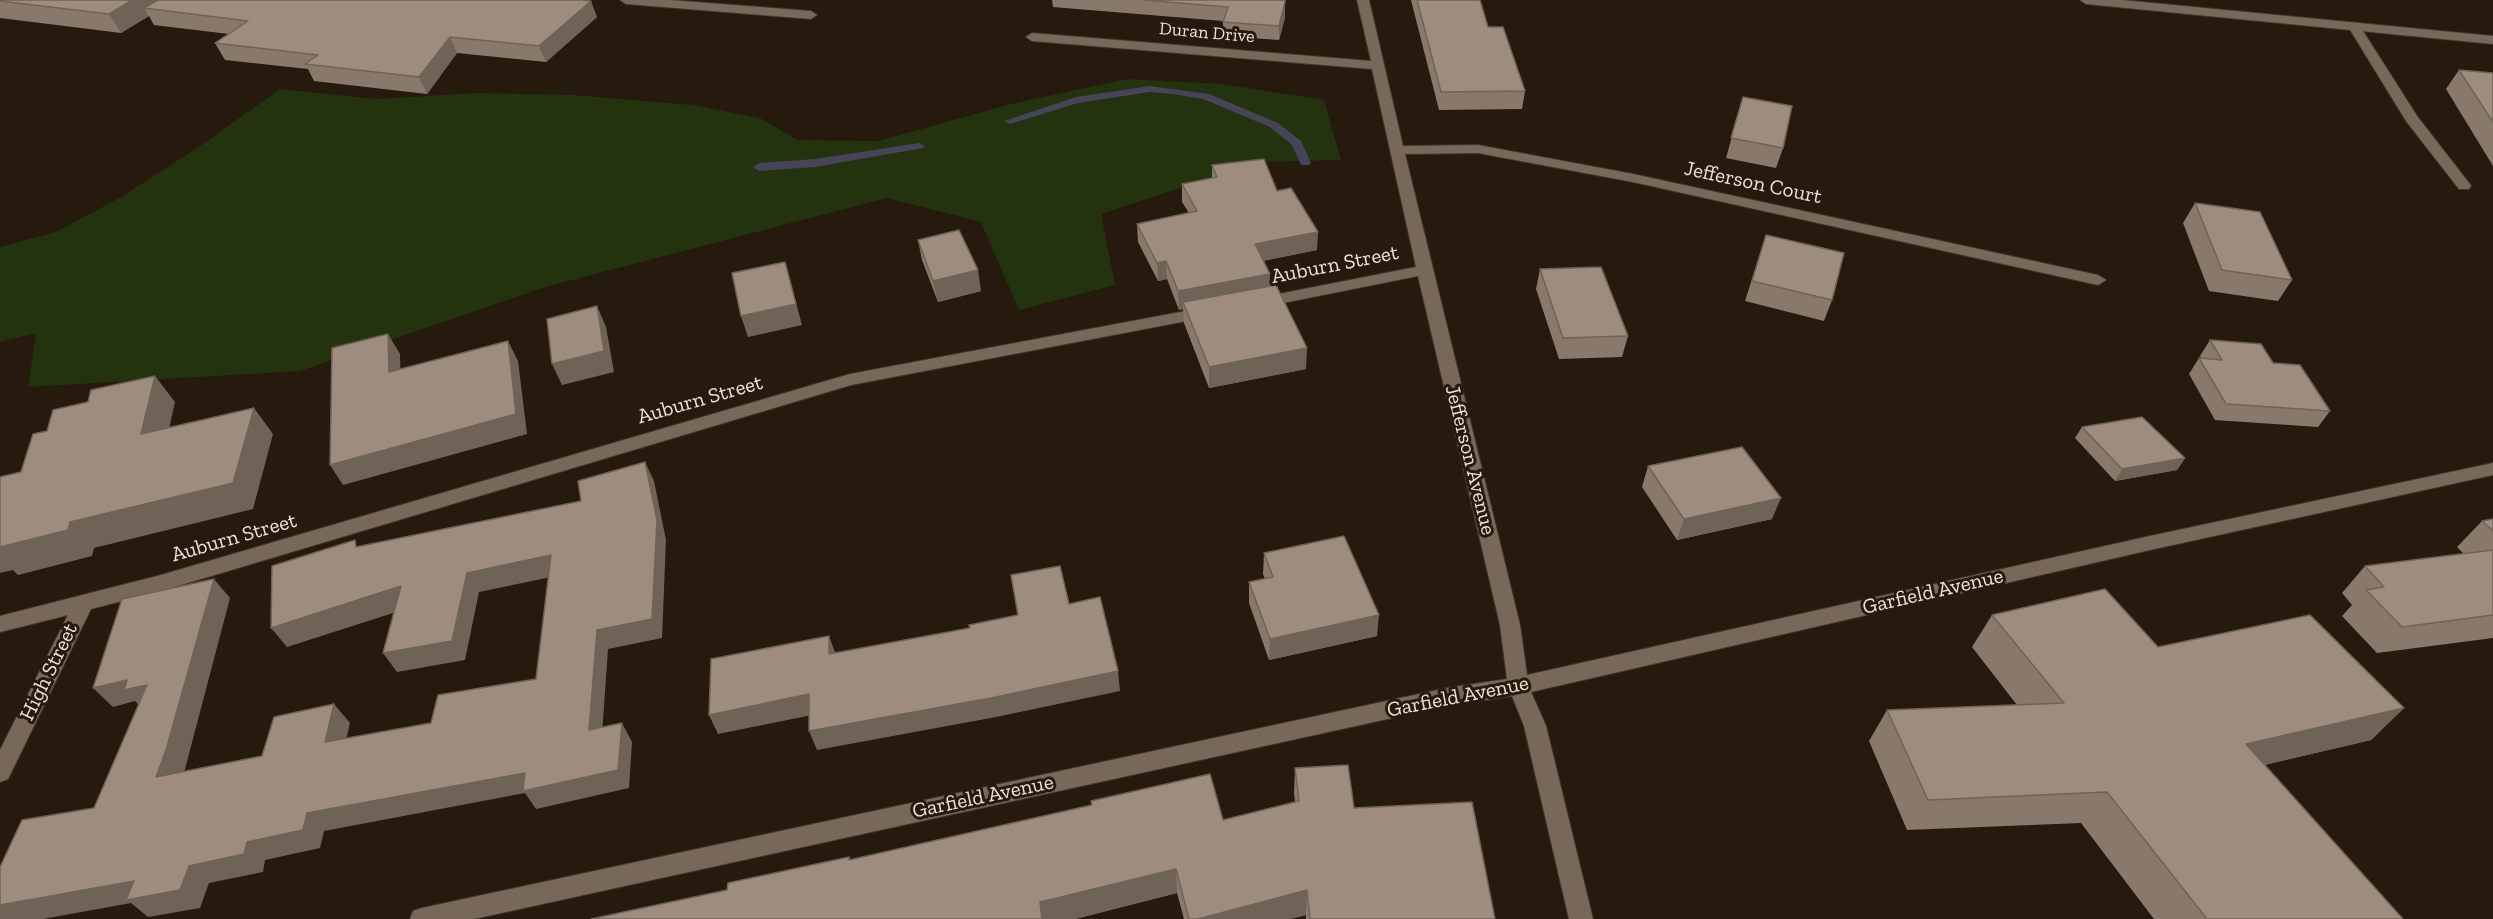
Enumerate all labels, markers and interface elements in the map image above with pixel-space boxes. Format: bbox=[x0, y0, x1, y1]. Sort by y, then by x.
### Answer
street label: Duran Drive bbox=[1158, 18, 1256, 48]
street label: Jefferson Court bbox=[1682, 156, 1824, 210]
street label: Auburn Street bbox=[1269, 240, 1401, 290]
street label: Auburn Street bbox=[635, 370, 765, 430]
street label: Jefferson Avenue bbox=[1439, 382, 1501, 538]
street label: Auburn Street bbox=[169, 508, 299, 568]
street label: Garfield Avenue bbox=[1860, 564, 2006, 620]
street label: High Street bbox=[15, 619, 83, 725]
street label: Garfield Avenue bbox=[1385, 671, 1531, 723]
street label: Garfield Avenue bbox=[910, 770, 1056, 824]

